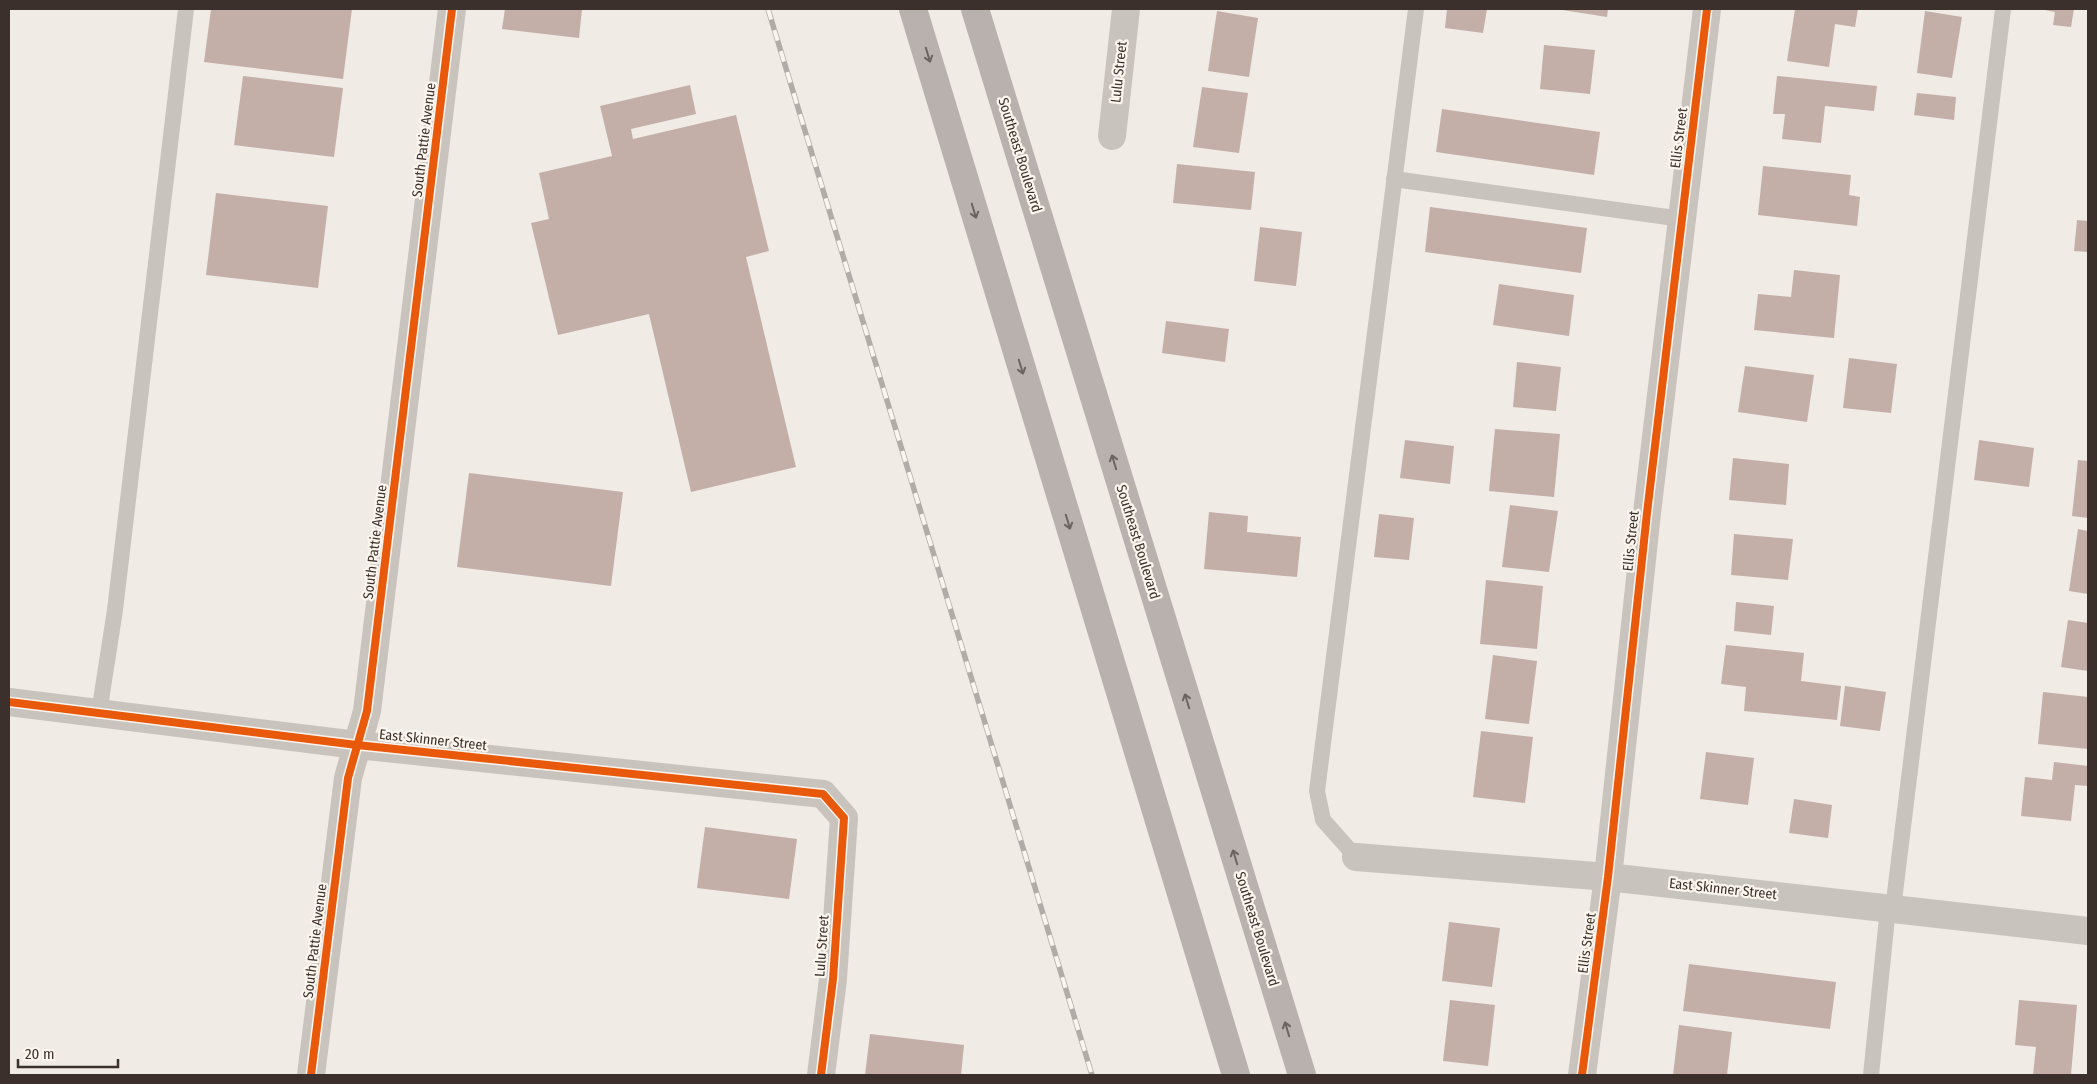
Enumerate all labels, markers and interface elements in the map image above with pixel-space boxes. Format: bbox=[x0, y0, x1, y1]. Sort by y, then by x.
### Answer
street label: Lulu Street bbox=[1107, 40, 1131, 104]
one-way arrow bbox=[923, 47, 933, 63]
street label: South Pattie Avenue bbox=[409, 82, 439, 198]
street label: Southeast Boulevard bbox=[995, 96, 1045, 214]
street label: Ellis Street bbox=[1667, 106, 1691, 169]
one-way arrow bbox=[970, 203, 980, 219]
one-way arrow bbox=[1017, 358, 1027, 374]
one-way arrow bbox=[1109, 455, 1118, 470]
street label: Southeast Boulevard bbox=[1113, 483, 1163, 601]
street label: South Pattie Avenue bbox=[360, 484, 390, 600]
street label: Ellis Street bbox=[1619, 509, 1643, 572]
one-way arrow bbox=[1064, 514, 1074, 530]
one-way arrow bbox=[1182, 693, 1192, 709]
street label: East Skinner Street bbox=[378, 726, 488, 754]
one-way arrow bbox=[1229, 849, 1239, 865]
street label: Southeast Boulevard bbox=[1232, 870, 1282, 988]
street label: East Skinner Street bbox=[1668, 875, 1778, 903]
street label: South Pattie Avenue bbox=[300, 883, 330, 999]
street label: Ellis Street bbox=[1574, 911, 1600, 974]
street label: Lulu Street bbox=[811, 914, 833, 978]
one-way arrow bbox=[1282, 1021, 1292, 1037]
scale bar bbox=[18, 1036, 118, 1068]
text: 20 m bbox=[25, 1045, 55, 1063]

